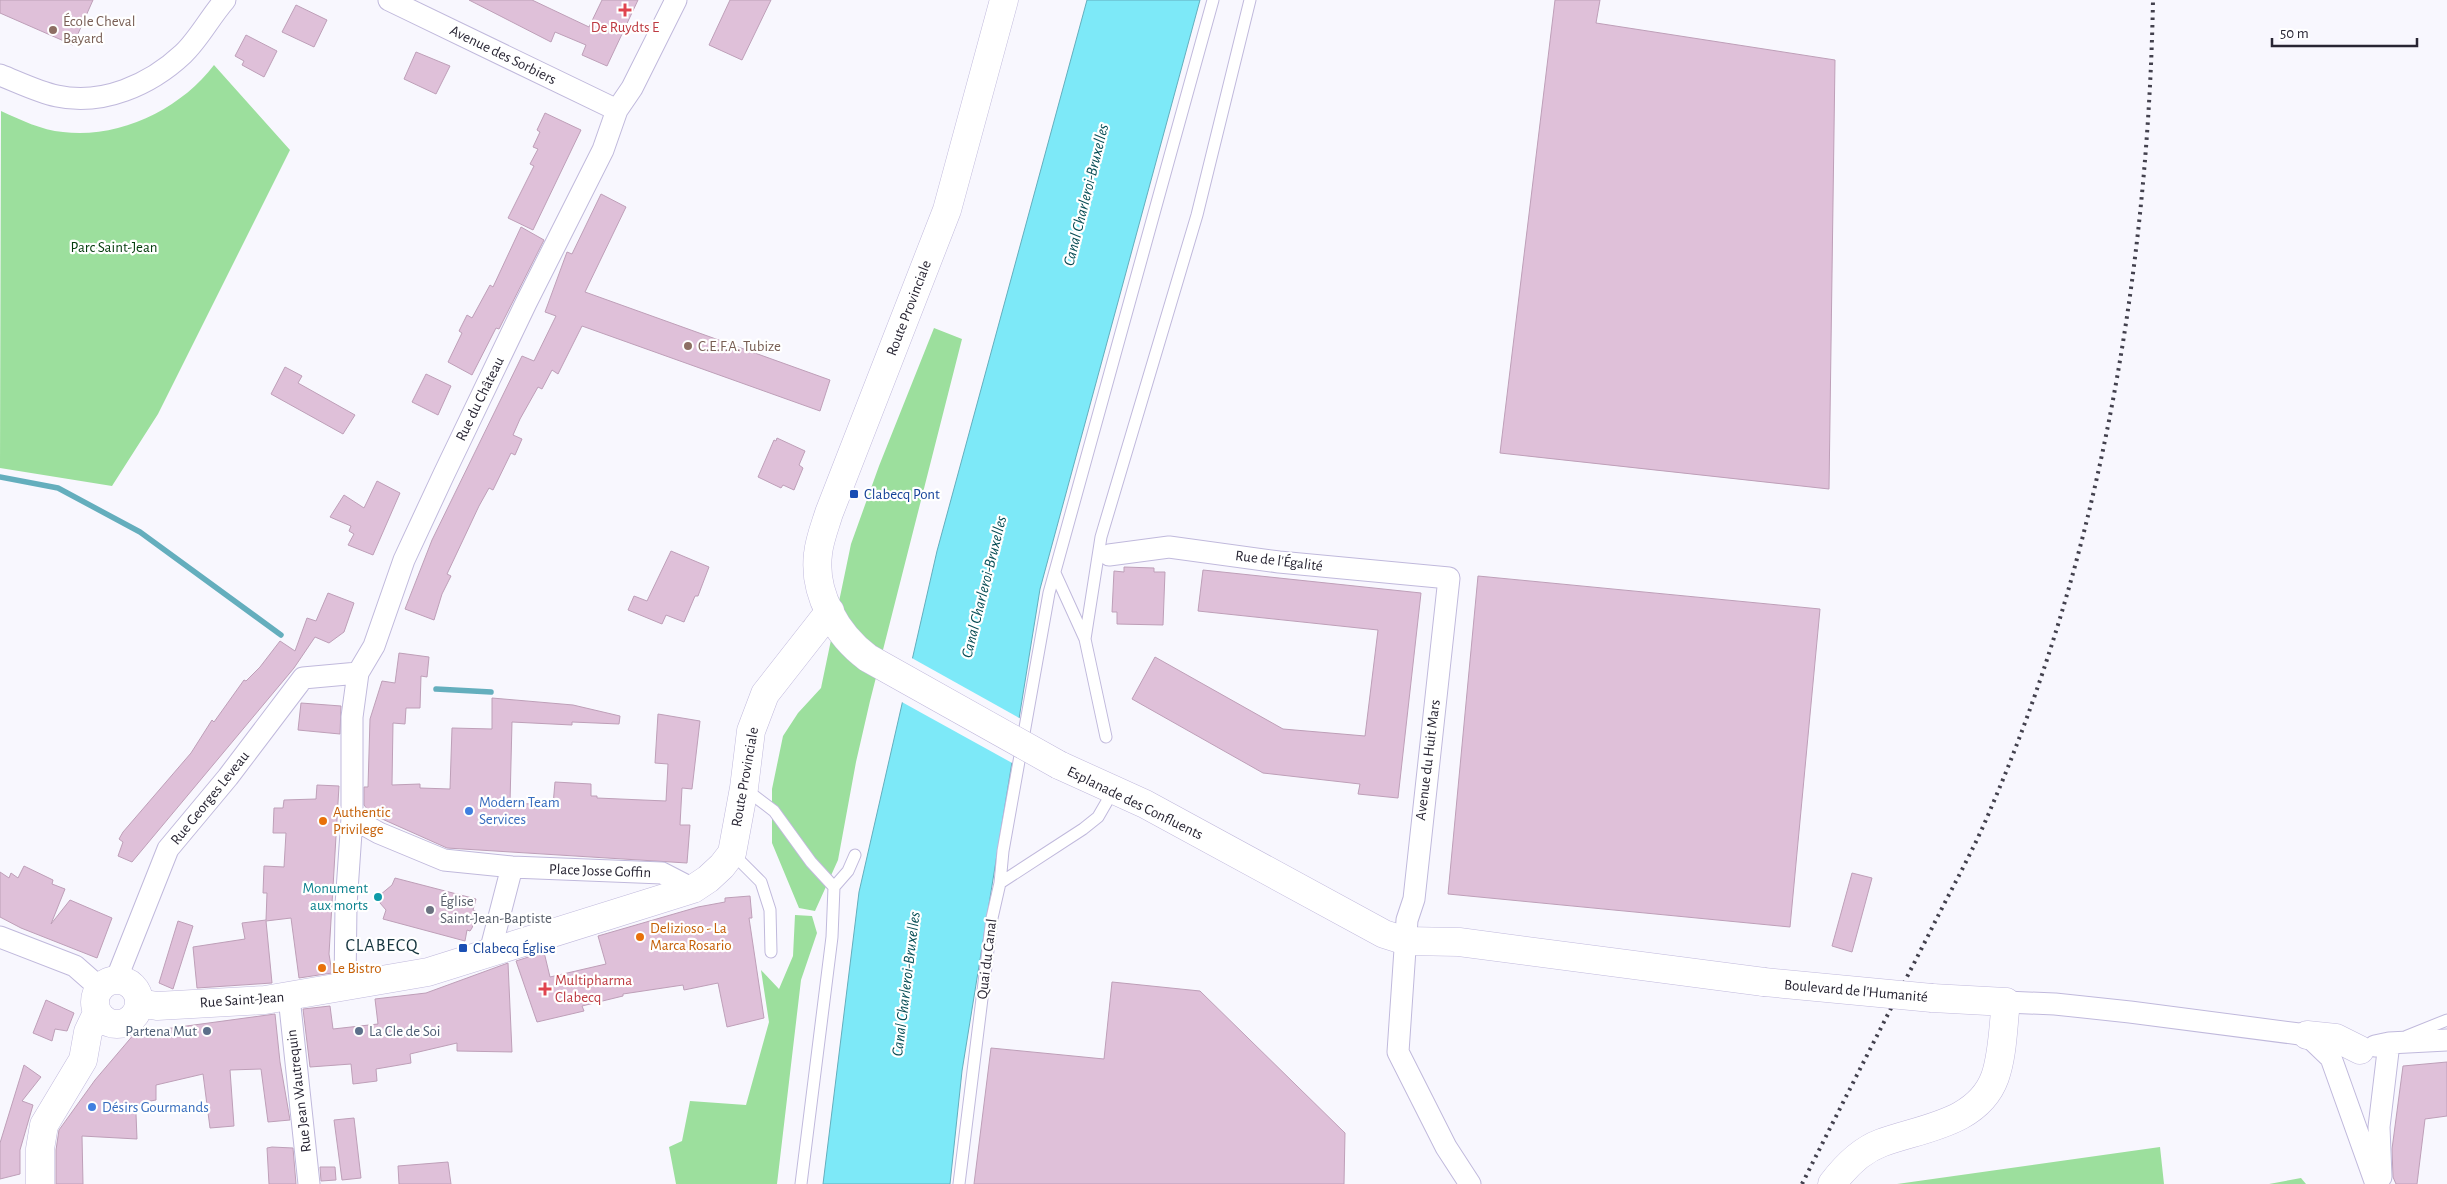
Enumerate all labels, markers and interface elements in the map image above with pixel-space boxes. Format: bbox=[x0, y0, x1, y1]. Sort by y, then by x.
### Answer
marker: De Ruydts E bbox=[619, 4, 631, 16]
place label: École Cheval Bayard bbox=[63, 12, 135, 46]
scale bar bbox=[2272, 15, 2417, 47]
place label: De Ruydts E bbox=[591, 20, 659, 35]
street label: Avenue des Sorbiers bbox=[447, 23, 559, 87]
marker: École Cheval Bayard bbox=[47, 24, 59, 36]
text: 50 m bbox=[2280, 26, 2309, 41]
water label: Canal Charleroi-Bruxelles bbox=[1061, 122, 1111, 268]
park label: Parc Saint-Jean bbox=[71, 240, 157, 255]
street label: Route Provinciale bbox=[884, 258, 934, 358]
place label: C.E.F.A. Tubize bbox=[698, 339, 781, 354]
marker: C.E.F.A. Tubize bbox=[682, 340, 694, 352]
street label: Rue du Château bbox=[453, 354, 507, 443]
place label: Clabecq Pont bbox=[864, 487, 940, 502]
marker: Clabecq Pont bbox=[848, 488, 860, 500]
water label: Canal Charleroi-Bruxelles bbox=[959, 514, 1009, 660]
street label: Rue de l'Égalité bbox=[1234, 546, 1324, 574]
street label: Avenue du Huit Mars bbox=[1413, 699, 1443, 821]
street label: Route Provinciale bbox=[729, 726, 761, 828]
street label: Rue Georges Leveau bbox=[168, 748, 252, 848]
street label: Esplanade des Confluents bbox=[1065, 764, 1205, 842]
place label: Modern Team Services bbox=[479, 795, 560, 827]
place label: Authentic Privilege bbox=[333, 805, 391, 837]
marker: Modern Team Services bbox=[463, 805, 475, 817]
marker: Authentic Privilege bbox=[317, 815, 329, 827]
street label: Place Josse Goffin bbox=[549, 862, 651, 880]
place label: Monument aux morts bbox=[303, 881, 368, 913]
marker: Monument aux morts bbox=[372, 891, 384, 903]
place label: Église Saint-Jean-Baptiste bbox=[440, 892, 552, 926]
marker: Église Saint-Jean-Baptiste bbox=[424, 904, 436, 916]
water label: Canal Charleroi-Bruxelles bbox=[889, 911, 923, 1057]
street label: Quai du Canal bbox=[975, 918, 999, 1000]
place label: Delizioso - La Marca Rosario bbox=[650, 921, 732, 953]
marker: Delizioso - La Marca Rosario bbox=[634, 931, 646, 943]
district label: CLABECQ bbox=[345, 937, 420, 955]
place label: Clabecq Église bbox=[473, 939, 556, 956]
marker: Clabecq Église bbox=[457, 942, 469, 954]
place label: Le Bistro bbox=[332, 961, 382, 976]
marker: Le Bistro bbox=[316, 962, 328, 974]
place label: Multipharma Clabecq bbox=[555, 973, 632, 1005]
street label: Boulevard de l'Humanité bbox=[1784, 977, 1929, 1005]
marker: Multipharma Clabecq bbox=[539, 983, 551, 995]
street label: Rue Saint-Jean bbox=[199, 990, 285, 1010]
place label: Partena Mut bbox=[125, 1024, 197, 1039]
place label: La Cle de Soi bbox=[369, 1024, 440, 1039]
marker: Partena Mut bbox=[201, 1025, 213, 1037]
marker: La Cle de Soi bbox=[353, 1025, 365, 1037]
street label: Rue Jean Wautrequin bbox=[284, 1029, 314, 1153]
place label: Désirs Gourmands bbox=[102, 1100, 209, 1115]
marker: Désirs Gourmands bbox=[86, 1101, 98, 1113]

